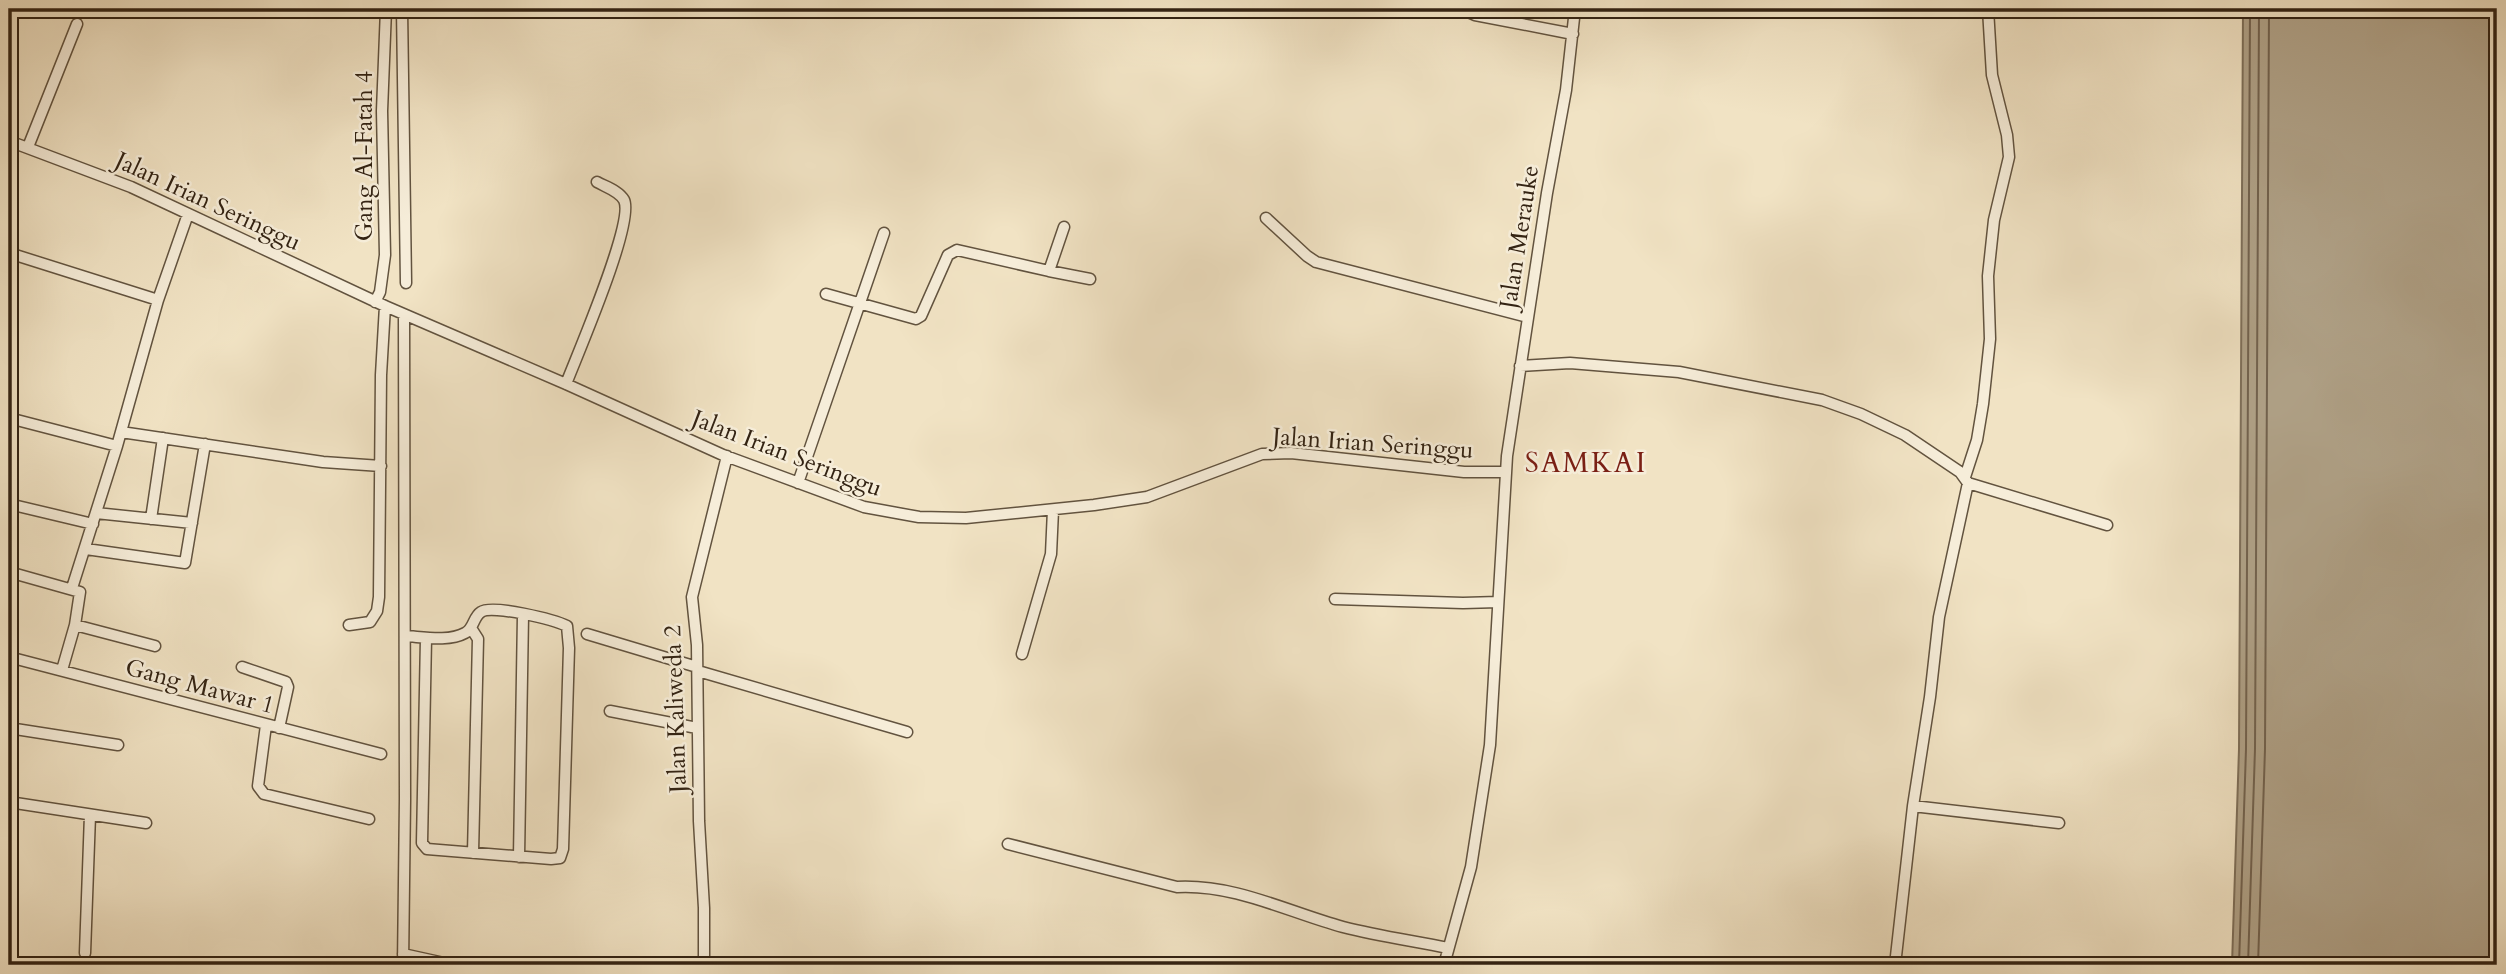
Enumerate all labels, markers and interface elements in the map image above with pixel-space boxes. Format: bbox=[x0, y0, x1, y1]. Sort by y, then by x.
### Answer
street label: Gang Al-Fatah 4 bbox=[348, 71, 381, 241]
street label: Jalan Irian Seringgu bbox=[107, 143, 306, 259]
street label: Jalan Merauke bbox=[1491, 163, 1547, 314]
street label: Jalan Irian Seringgu bbox=[684, 401, 887, 505]
street label: Jalan Irian Seringgu bbox=[1268, 420, 1475, 467]
district label: SAMKAI bbox=[1525, 444, 1647, 482]
street label: Jalan Kaliweda 2 bbox=[656, 624, 695, 797]
street label: Gang Mawar 1 bbox=[122, 651, 278, 722]

